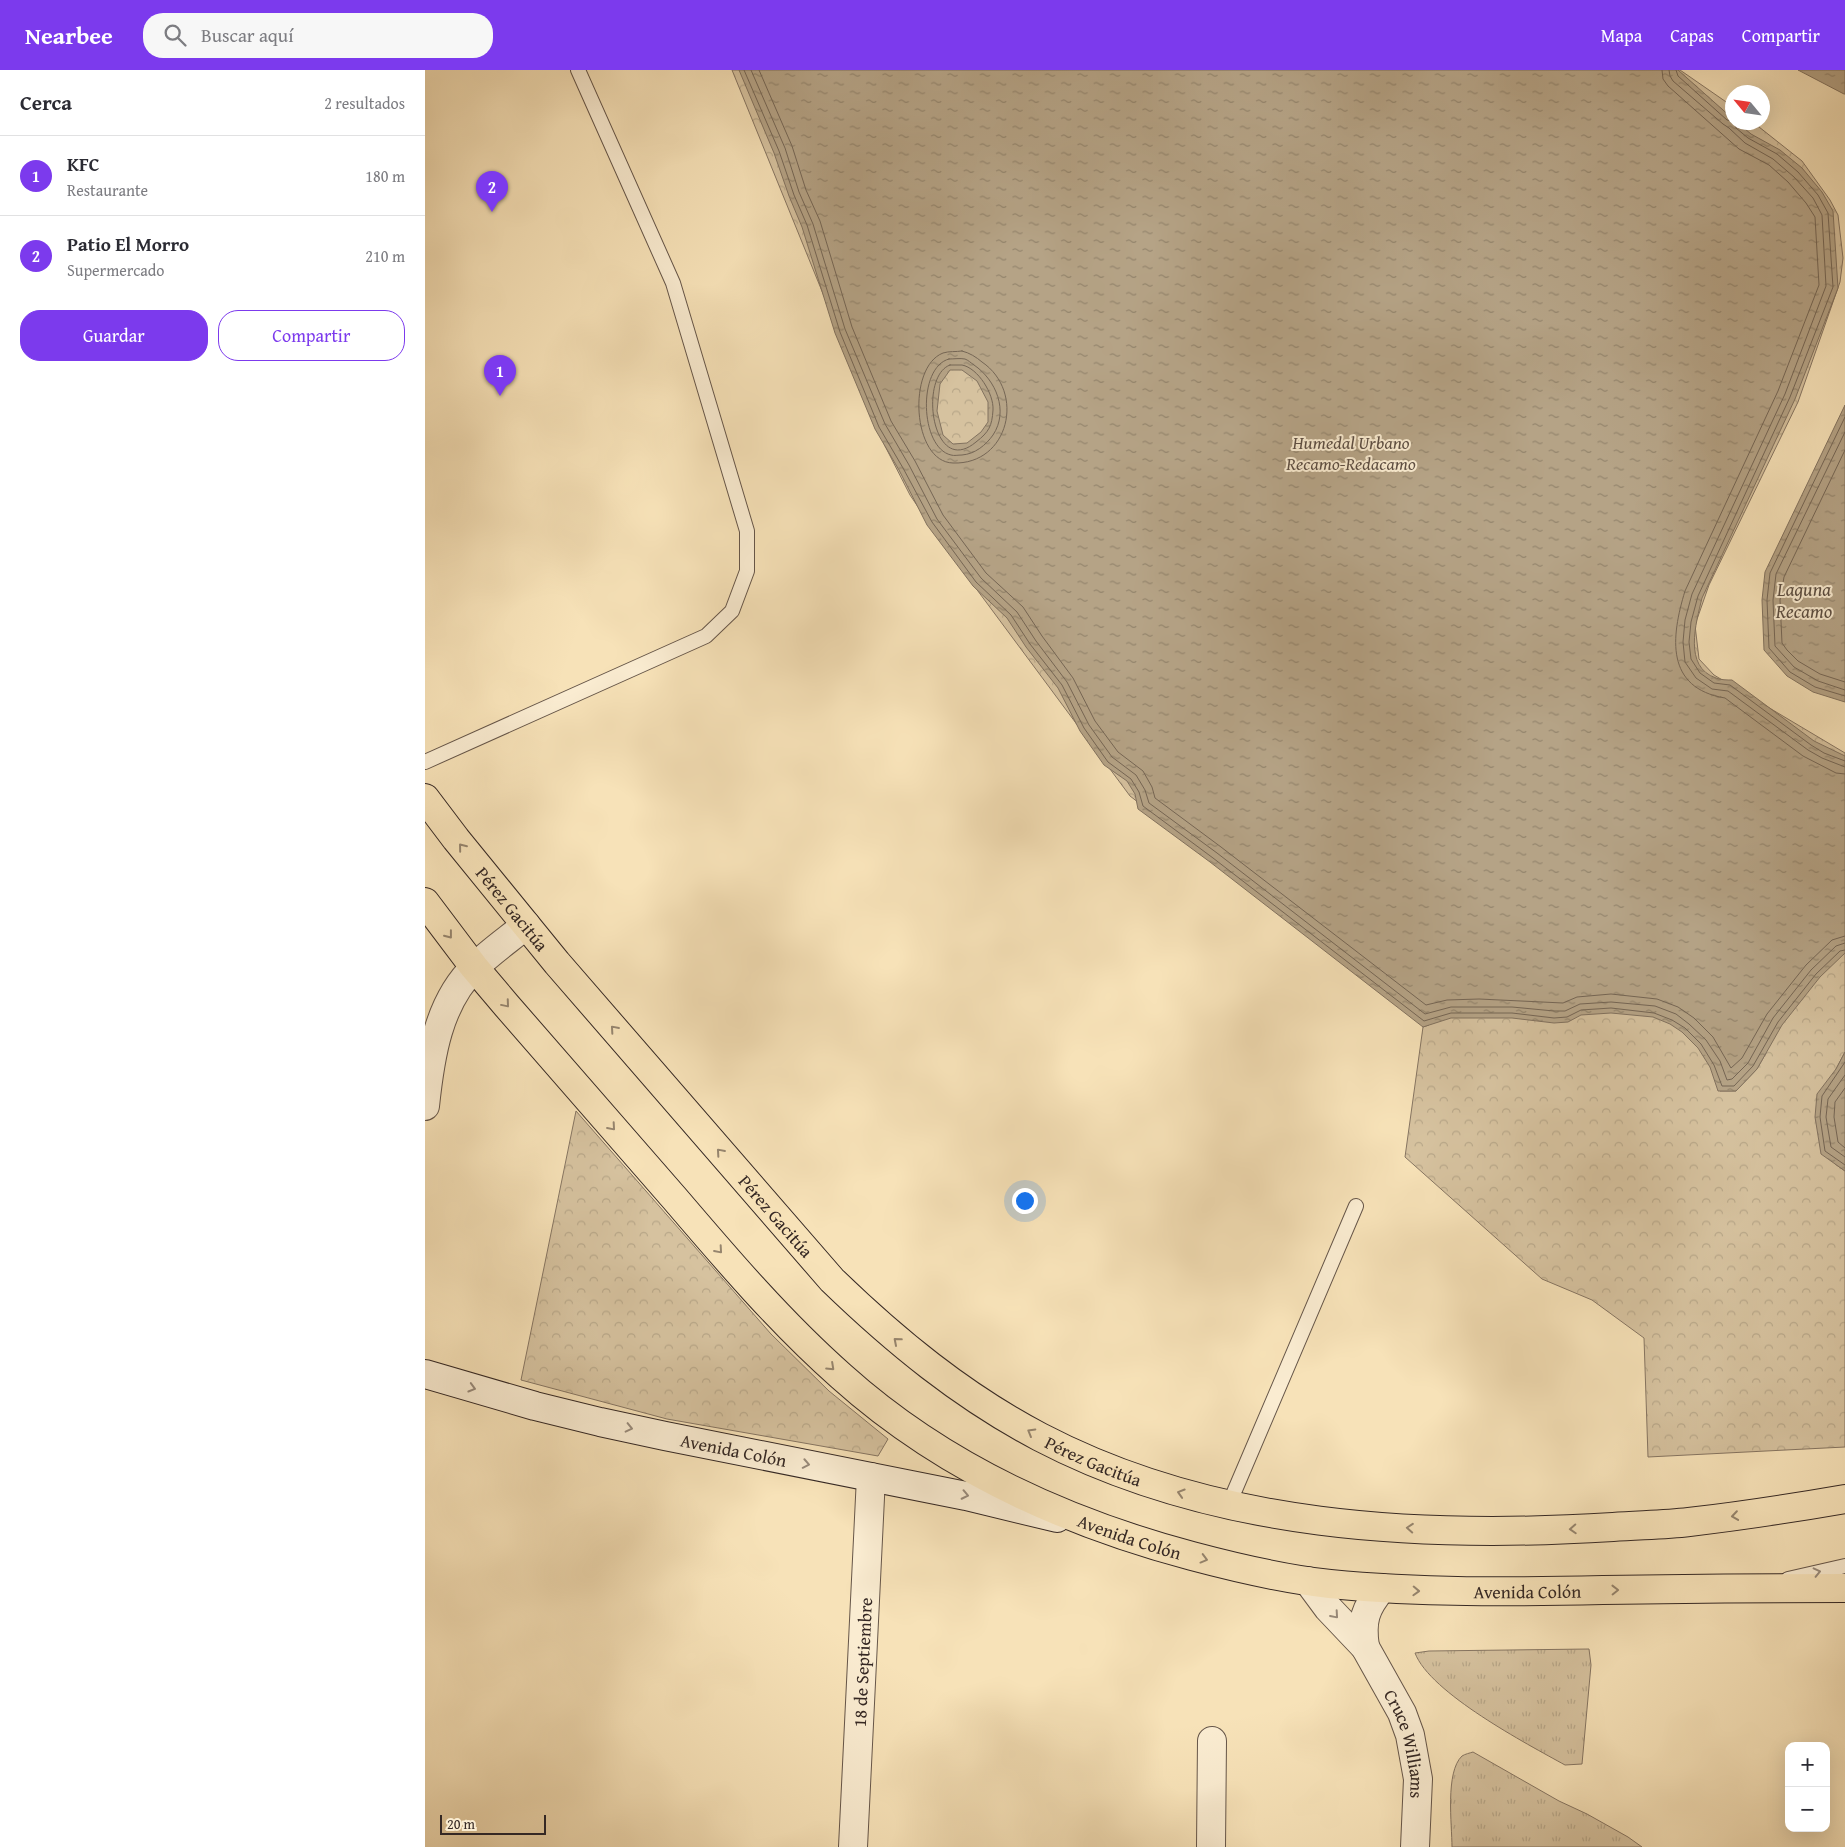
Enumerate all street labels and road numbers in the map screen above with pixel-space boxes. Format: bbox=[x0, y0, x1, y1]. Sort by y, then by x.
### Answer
street label: Pérez Gacitúa bbox=[470, 860, 556, 957]
street label: Pérez Gacitúa bbox=[733, 1168, 820, 1264]
street label: Avenida Colón bbox=[678, 1426, 789, 1473]
street label: Pérez Gacitúa bbox=[1040, 1428, 1146, 1493]
street label: Avenida Colón bbox=[1074, 1507, 1185, 1566]
street label: Avenida Colón bbox=[1474, 1577, 1582, 1605]
street label: 18 de Septiembre bbox=[845, 1597, 879, 1728]
street label: Cruce Williams bbox=[1378, 1684, 1432, 1799]

